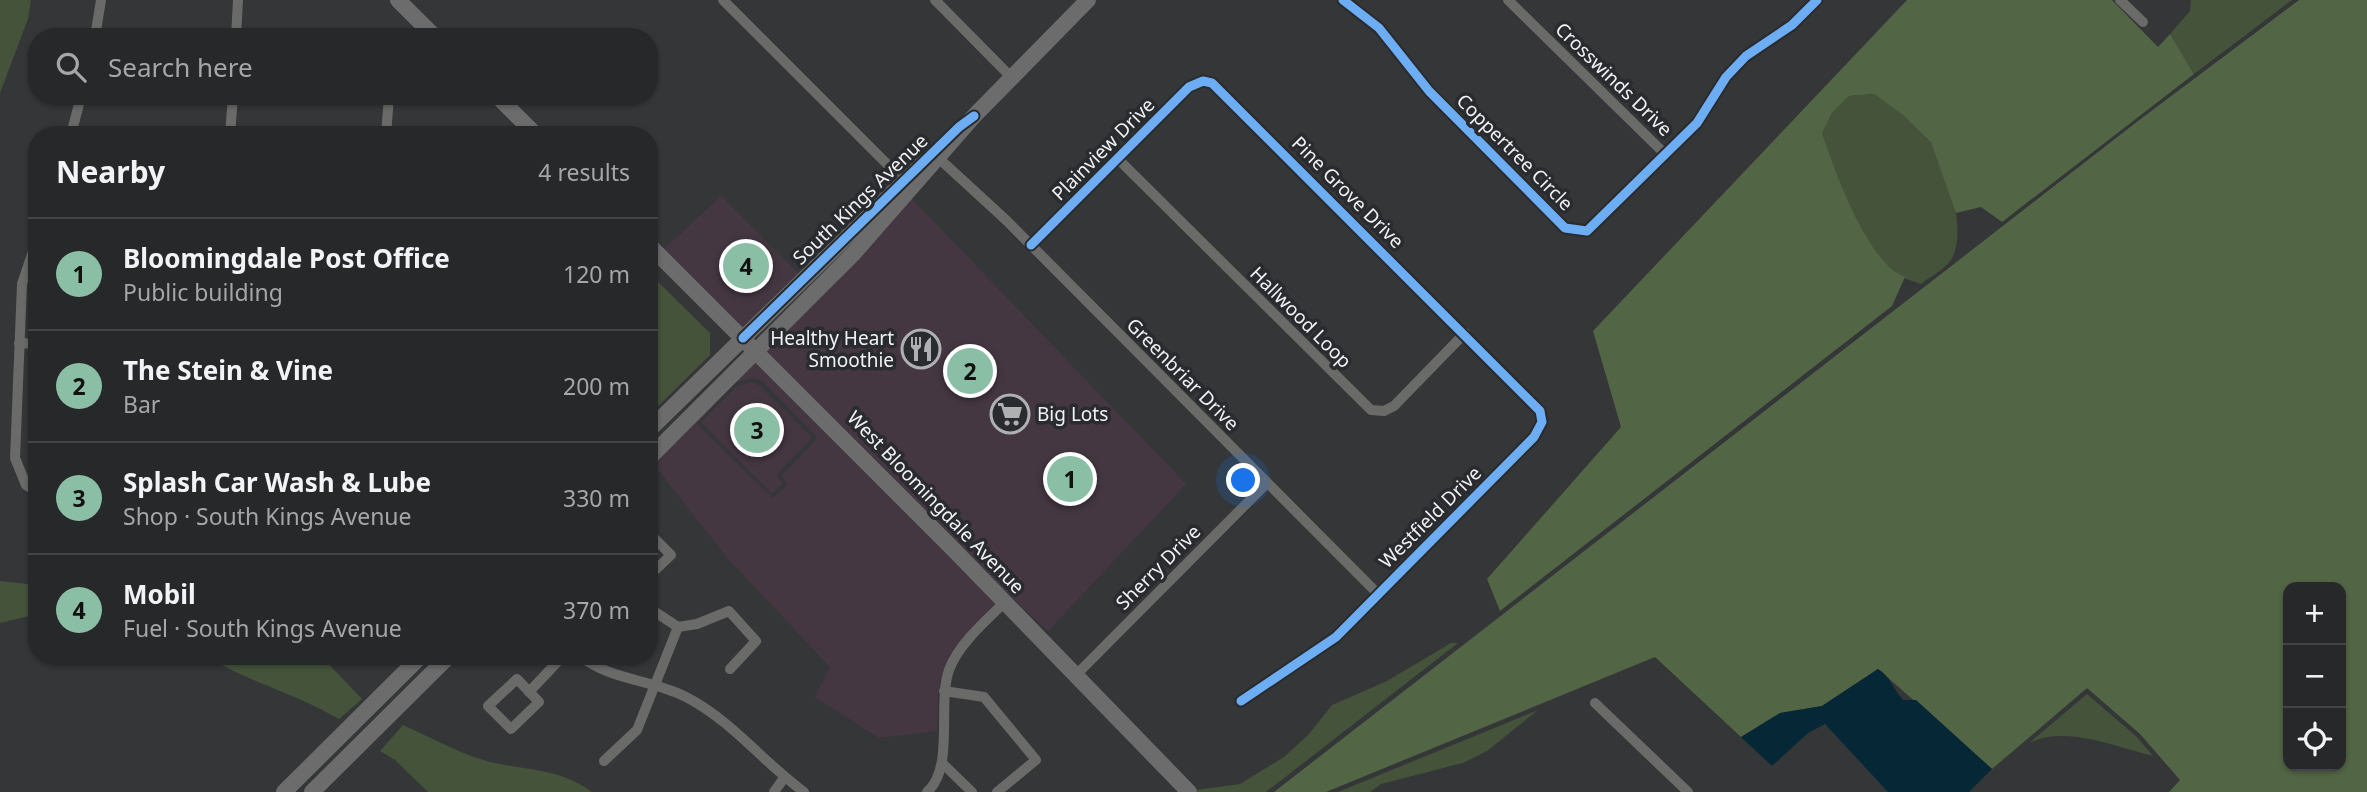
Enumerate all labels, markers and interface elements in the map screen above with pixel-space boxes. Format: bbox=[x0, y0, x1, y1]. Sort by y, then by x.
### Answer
street label: Crosswinds Drive bbox=[1550, 16, 1678, 142]
search box bbox=[28, 28, 658, 105]
icon: search bbox=[52, 48, 90, 86]
text: Search here bbox=[108, 49, 253, 85]
street label: Coppertree Circle bbox=[1451, 88, 1579, 216]
street label: Plainview Drive bbox=[1046, 92, 1160, 206]
street label: South Kings Avenue bbox=[787, 128, 933, 270]
street label: Pine Grove Drive bbox=[1286, 130, 1410, 254]
text: Nearby bbox=[56, 151, 165, 192]
text: 4 results bbox=[538, 156, 630, 188]
text: Bloomingdale Post Office bbox=[123, 240, 450, 276]
pin: 4 bbox=[723, 240, 769, 292]
text: 1 bbox=[72, 258, 86, 290]
text: 120 m bbox=[563, 258, 630, 290]
street label: Hallwood Loop bbox=[1245, 261, 1357, 373]
text: Public building bbox=[123, 276, 283, 308]
street label: Greenbriar Drive bbox=[1121, 312, 1245, 436]
place label: Healthy Heart Smoothie bbox=[770, 325, 894, 373]
restaurant icon: Healthy Heart Smoothie bbox=[900, 328, 942, 370]
pin: 2 bbox=[947, 345, 993, 397]
text: The Stein & Vine bbox=[123, 352, 333, 388]
text: 2 bbox=[72, 370, 86, 402]
text: 200 m bbox=[563, 370, 630, 402]
text: Bar bbox=[123, 388, 160, 420]
supermarket icon: Big Lots bbox=[989, 393, 1031, 435]
place label: Big Lots bbox=[1037, 401, 1108, 427]
pin: 3 bbox=[734, 404, 780, 456]
street label: West Bloomingdale Avenue bbox=[842, 405, 1030, 599]
pin: 1 bbox=[1047, 453, 1093, 505]
street label: Westfield Drive bbox=[1373, 460, 1487, 574]
your location bbox=[1226, 463, 1260, 497]
text: Splash Car Wash & Lube bbox=[123, 464, 431, 500]
text: 3 bbox=[72, 482, 86, 514]
text: 330 m bbox=[563, 482, 630, 514]
text: Shop · South Kings Avenue bbox=[123, 500, 412, 532]
street label: Sherry Drive bbox=[1110, 519, 1206, 615]
text: Mobil bbox=[123, 576, 196, 612]
map controls bbox=[2283, 582, 2346, 771]
button: + bbox=[2283, 582, 2346, 645]
text: 4 bbox=[72, 594, 86, 626]
text: 370 m bbox=[563, 594, 630, 626]
text: Fuel · South Kings Avenue bbox=[123, 612, 402, 644]
button: − bbox=[2283, 645, 2346, 708]
button: locate bbox=[2283, 708, 2346, 771]

